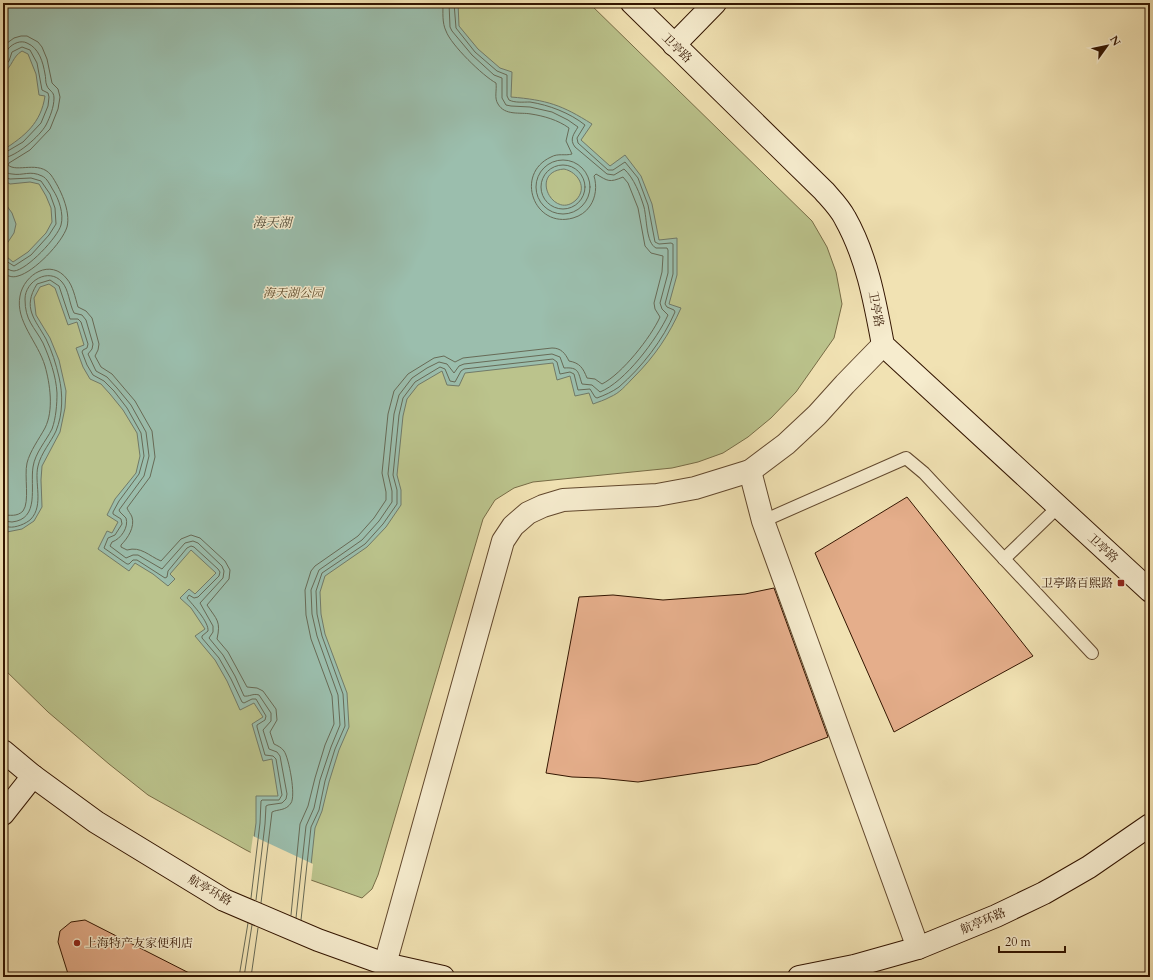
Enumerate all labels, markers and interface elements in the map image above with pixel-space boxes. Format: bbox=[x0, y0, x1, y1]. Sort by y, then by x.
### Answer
north arrow bbox=[1087, 26, 1127, 66]
street label: 卫亭路 bbox=[658, 30, 696, 66]
text: N bbox=[1106, 33, 1124, 49]
water label: 海天湖 bbox=[252, 214, 293, 232]
park label: 海天湖公园 bbox=[263, 285, 325, 301]
street label: 卫亭路 bbox=[865, 290, 887, 328]
street label: 卫亭路 bbox=[1084, 530, 1122, 566]
place label: 卫亭路百熙路 bbox=[1041, 575, 1113, 591]
marker: 卫亭路百熙路 bbox=[1116, 578, 1126, 588]
street label: 航亭环路 bbox=[185, 871, 235, 909]
street label: 航亭环路 bbox=[958, 904, 1008, 938]
scale bar bbox=[999, 928, 1065, 954]
text: 20 m bbox=[1005, 934, 1032, 950]
place label: 上海特产友家便利店 bbox=[85, 935, 193, 951]
marker: 上海特产友家便利店 bbox=[72, 938, 82, 948]

